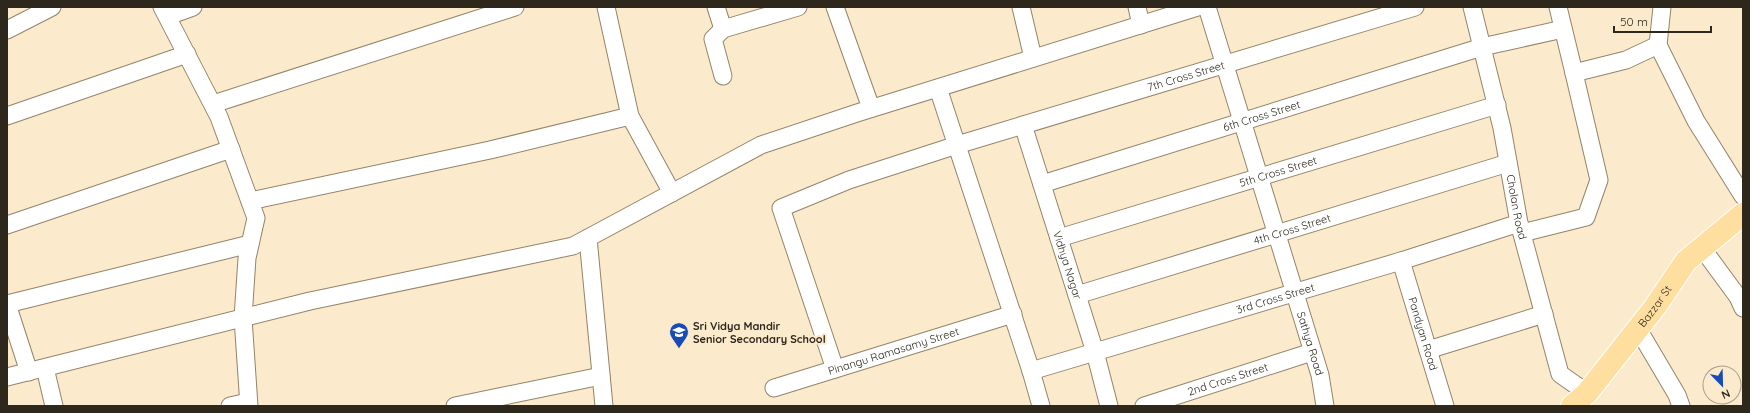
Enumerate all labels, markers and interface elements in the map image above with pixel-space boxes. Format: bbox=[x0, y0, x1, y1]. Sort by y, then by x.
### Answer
scale bar bbox=[1614, 8, 1711, 34]
text: 50 m bbox=[1620, 14, 1648, 29]
street label: 7th Cross Street bbox=[1146, 58, 1227, 94]
street label: 6th Cross Street bbox=[1221, 97, 1302, 134]
street label: 5th Cross Street bbox=[1238, 153, 1319, 190]
street label: Cholan Road bbox=[1503, 173, 1530, 241]
street label: 4th Cross Street bbox=[1252, 211, 1333, 248]
street label: Vidhya Nagar bbox=[1050, 229, 1085, 302]
street label: 3rd Cross Street bbox=[1235, 280, 1316, 317]
street label: Bazzar St bbox=[1635, 282, 1675, 330]
street label: Pandyan Road bbox=[1405, 295, 1441, 372]
street label: Sathya Road bbox=[1294, 310, 1327, 377]
place label: Sri Vidya Mandir Senior Secondary School bbox=[693, 319, 826, 346]
school or university icon: Sri Vidya Mandir Senior Secondary School bbox=[668, 321, 690, 349]
street label: Pinangu Ramasamy Street bbox=[826, 324, 961, 378]
street label: 2nd Cross Street bbox=[1186, 360, 1270, 399]
north arrow bbox=[1702, 365, 1742, 405]
text: N bbox=[1719, 386, 1732, 402]

